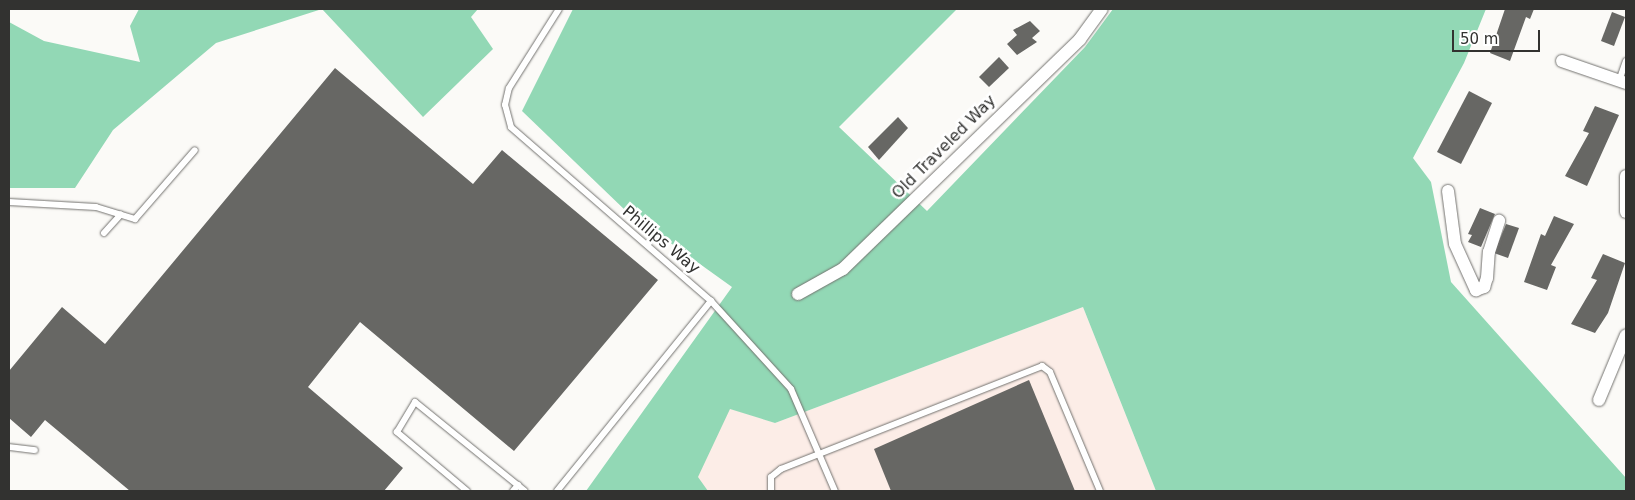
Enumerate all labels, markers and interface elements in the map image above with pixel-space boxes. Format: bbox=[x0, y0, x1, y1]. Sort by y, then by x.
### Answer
scale bar bbox=[1455, 20, 1542, 52]
text: 50 m bbox=[1460, 30, 1498, 48]
street label: Old Traveled Way bbox=[888, 91, 1000, 203]
street label: Phillips Way bbox=[618, 202, 704, 278]

